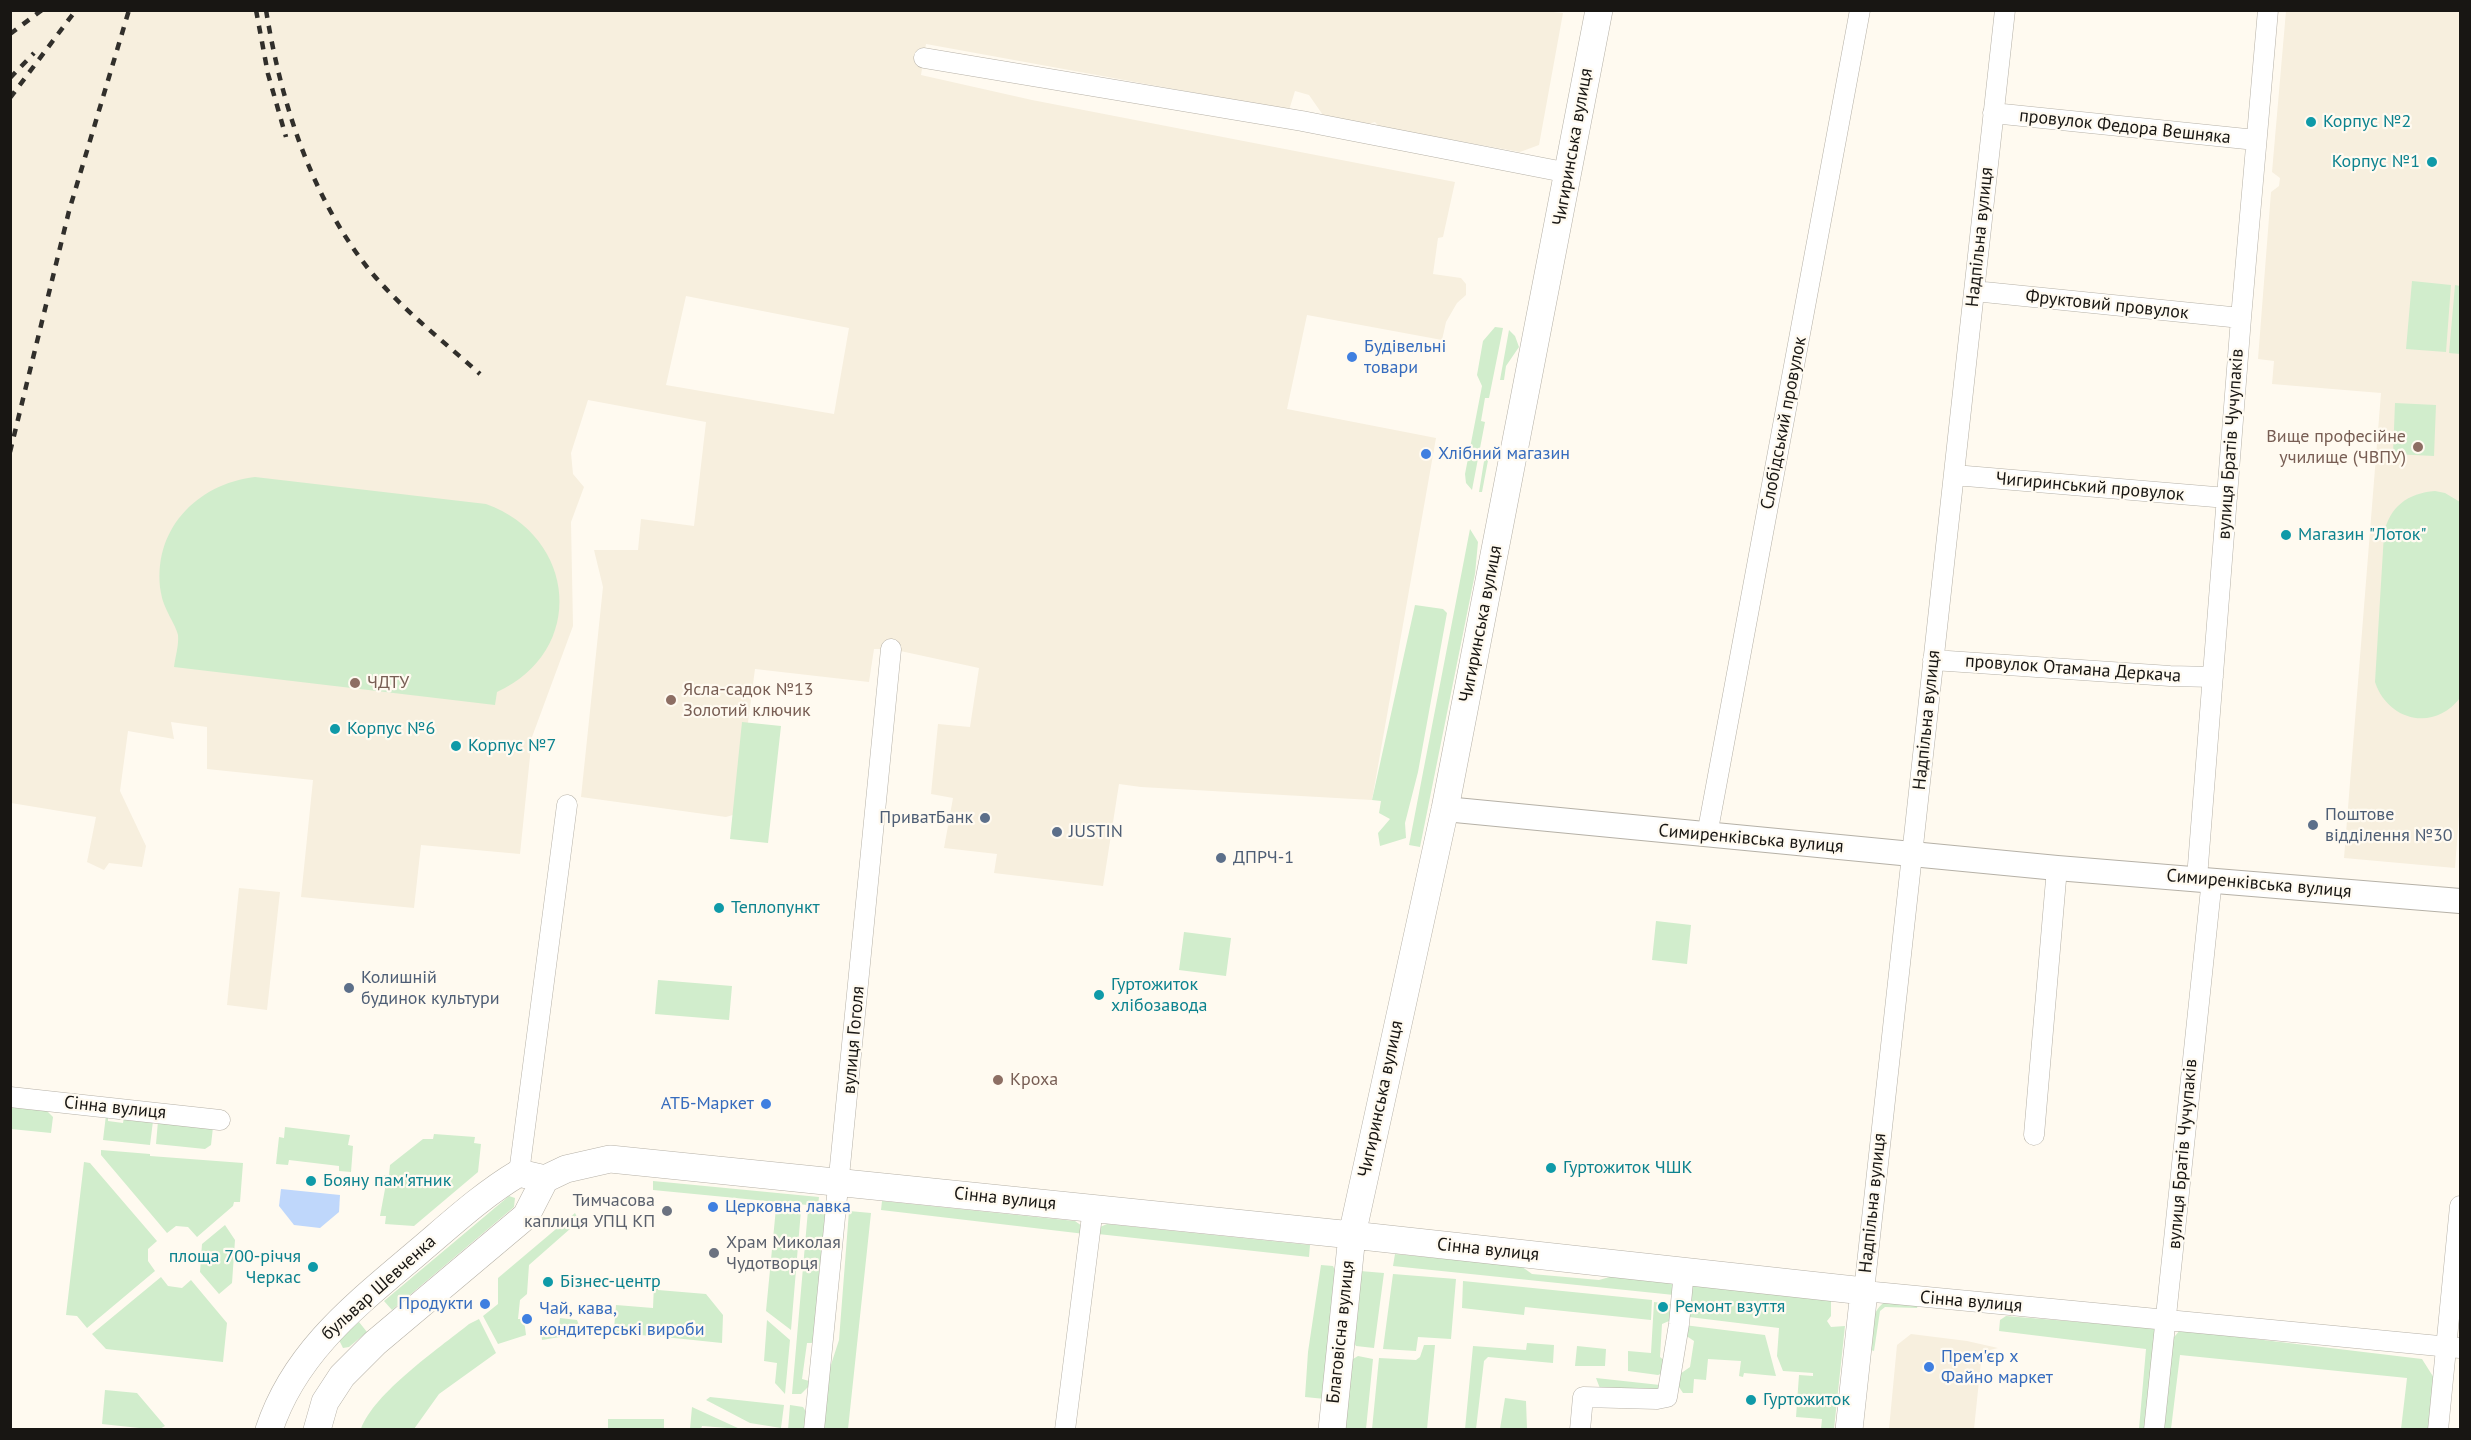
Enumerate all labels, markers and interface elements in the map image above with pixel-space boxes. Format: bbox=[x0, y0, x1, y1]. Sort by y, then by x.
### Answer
street label: Чигиринська вулиця bbox=[1548, 66, 1598, 228]
street label: провулок Федора Вешняка bbox=[2018, 105, 2232, 149]
place label: Корпус №2 bbox=[2323, 111, 2411, 133]
marker: Корпус №2 bbox=[2304, 115, 2318, 129]
place label: Корпус №1 bbox=[2332, 151, 2420, 173]
marker: Корпус №1 bbox=[2425, 155, 2439, 169]
street label: Надпільна вулиця bbox=[1962, 166, 1998, 308]
street label: Фруктовий провулок bbox=[2024, 286, 2190, 324]
street label: Слобідський провулок bbox=[1757, 335, 1811, 511]
place label: Будівельні товари bbox=[1364, 336, 1446, 378]
street label: вулиця Братів Чучупаків bbox=[2214, 348, 2248, 540]
marker: Будівельні товари bbox=[1345, 350, 1359, 364]
place label: Вище професійне училище (ЧВПУ) bbox=[2266, 426, 2406, 468]
marker: Вище професійне училище (ЧВПУ) bbox=[2411, 440, 2425, 454]
place label: Хлібний магазин bbox=[1438, 443, 1570, 465]
marker: Хлібний магазин bbox=[1419, 447, 1433, 461]
street label: Чигиринський провулок bbox=[1995, 468, 2185, 506]
place label: Магазин "Лоток" bbox=[2298, 524, 2426, 546]
marker: Магазин "Лоток" bbox=[2279, 528, 2293, 542]
street label: Чигиринська вулиця bbox=[1455, 544, 1507, 704]
street label: Надпільна вулиця bbox=[1909, 649, 1945, 791]
street label: провулок Отамана Деркача bbox=[1964, 651, 2182, 687]
place label: ЧДТУ bbox=[367, 672, 409, 694]
marker: ЧДТУ bbox=[348, 676, 362, 690]
place label: Ясла-садок №13 Золотий ключик bbox=[683, 679, 814, 722]
marker: Ясла-садок №13 Золотий ключик bbox=[664, 693, 678, 707]
place label: Корпус №6 bbox=[347, 718, 435, 740]
marker: Корпус №6 bbox=[328, 722, 342, 736]
place label: Корпус №7 bbox=[468, 735, 556, 757]
marker: Корпус №7 bbox=[449, 739, 463, 753]
place label: Поштове відділення №30 bbox=[2325, 804, 2453, 846]
place label: ПриватБанк bbox=[879, 807, 973, 829]
marker: ПриватБанк bbox=[978, 811, 992, 825]
marker: Поштове відділення №30 bbox=[2306, 818, 2320, 832]
street label: Симиренківська вулиця bbox=[1658, 820, 1844, 858]
place label: JUSTIN bbox=[1069, 821, 1123, 843]
marker: JUSTIN bbox=[1050, 825, 1064, 839]
place label: ДПРЧ-1 bbox=[1233, 847, 1294, 869]
marker: ДПРЧ-1 bbox=[1214, 851, 1228, 865]
street label: Симиренківська вулиця bbox=[2166, 865, 2352, 903]
place label: Теплопункт bbox=[731, 897, 820, 919]
marker: Теплопункт bbox=[712, 901, 726, 915]
place label: Колишній будинок культури bbox=[361, 967, 500, 1010]
place label: Гуртожиток хлібозавода bbox=[1111, 974, 1207, 1016]
marker: Колишній будинок культури bbox=[342, 981, 356, 995]
street label: вулиця Гоголя bbox=[839, 985, 869, 1095]
marker: Гуртожиток хлібозавода bbox=[1092, 988, 1106, 1002]
street label: Чигиринська вулиця bbox=[1354, 1019, 1408, 1179]
street label: вулиця Братів Чучупаків bbox=[2164, 1058, 2202, 1250]
place label: Кроха bbox=[1010, 1069, 1058, 1091]
marker: Кроха bbox=[991, 1073, 1005, 1087]
street label: Сінна вулиця bbox=[63, 1092, 167, 1124]
place label: АТБ-Маркет bbox=[661, 1093, 754, 1115]
marker: АТБ-Маркет bbox=[759, 1097, 773, 1111]
street label: Надпільна вулиця bbox=[1855, 1132, 1891, 1274]
place label: Гуртожиток ЧШК bbox=[1563, 1157, 1693, 1179]
marker: Гуртожиток ЧШК bbox=[1544, 1161, 1558, 1175]
place label: Бояну пам'ятник bbox=[323, 1170, 451, 1192]
marker: Бояну пам'ятник bbox=[304, 1174, 318, 1188]
street label: Сінна вулиця bbox=[953, 1183, 1057, 1215]
place label: Тимчасова каплиця УПЦ КП bbox=[524, 1190, 655, 1232]
place label: Церковна лавка bbox=[725, 1196, 851, 1218]
marker: Церковна лавка bbox=[706, 1200, 720, 1214]
marker: Тимчасова каплиця УПЦ КП bbox=[660, 1204, 674, 1218]
street label: бульвар Шевченка bbox=[317, 1231, 441, 1345]
place label: Храм Миколая Чудотворця bbox=[726, 1232, 841, 1274]
street label: Сінна вулиця bbox=[1436, 1234, 1540, 1266]
place label: площа 700-річчя Черкас bbox=[169, 1246, 301, 1288]
marker: Храм Миколая Чудотворця bbox=[707, 1246, 721, 1260]
street label: Благовісна вулиця bbox=[1323, 1259, 1359, 1405]
marker: площа 700-річчя Черкас bbox=[306, 1260, 320, 1274]
place label: Бізнес-центр bbox=[560, 1271, 661, 1293]
marker: Бізнес-центр bbox=[541, 1275, 555, 1289]
street label: Сінна вулиця bbox=[1919, 1287, 2023, 1317]
place label: Продукти bbox=[398, 1293, 473, 1315]
place label: Ремонт взуття bbox=[1675, 1296, 1785, 1318]
marker: Продукти bbox=[478, 1297, 492, 1311]
place label: Чай, кава, кондитерські вироби bbox=[539, 1298, 704, 1340]
marker: Ремонт взуття bbox=[1656, 1300, 1670, 1314]
marker: Чай, кава, кондитерські вироби bbox=[520, 1312, 534, 1326]
place label: Прем'єр х Файно маркет bbox=[1941, 1346, 2053, 1388]
marker: Прем'єр х Файно маркет bbox=[1922, 1360, 1936, 1374]
place label: Гуртожиток bbox=[1763, 1389, 1850, 1411]
marker: Гуртожиток bbox=[1744, 1393, 1758, 1407]

